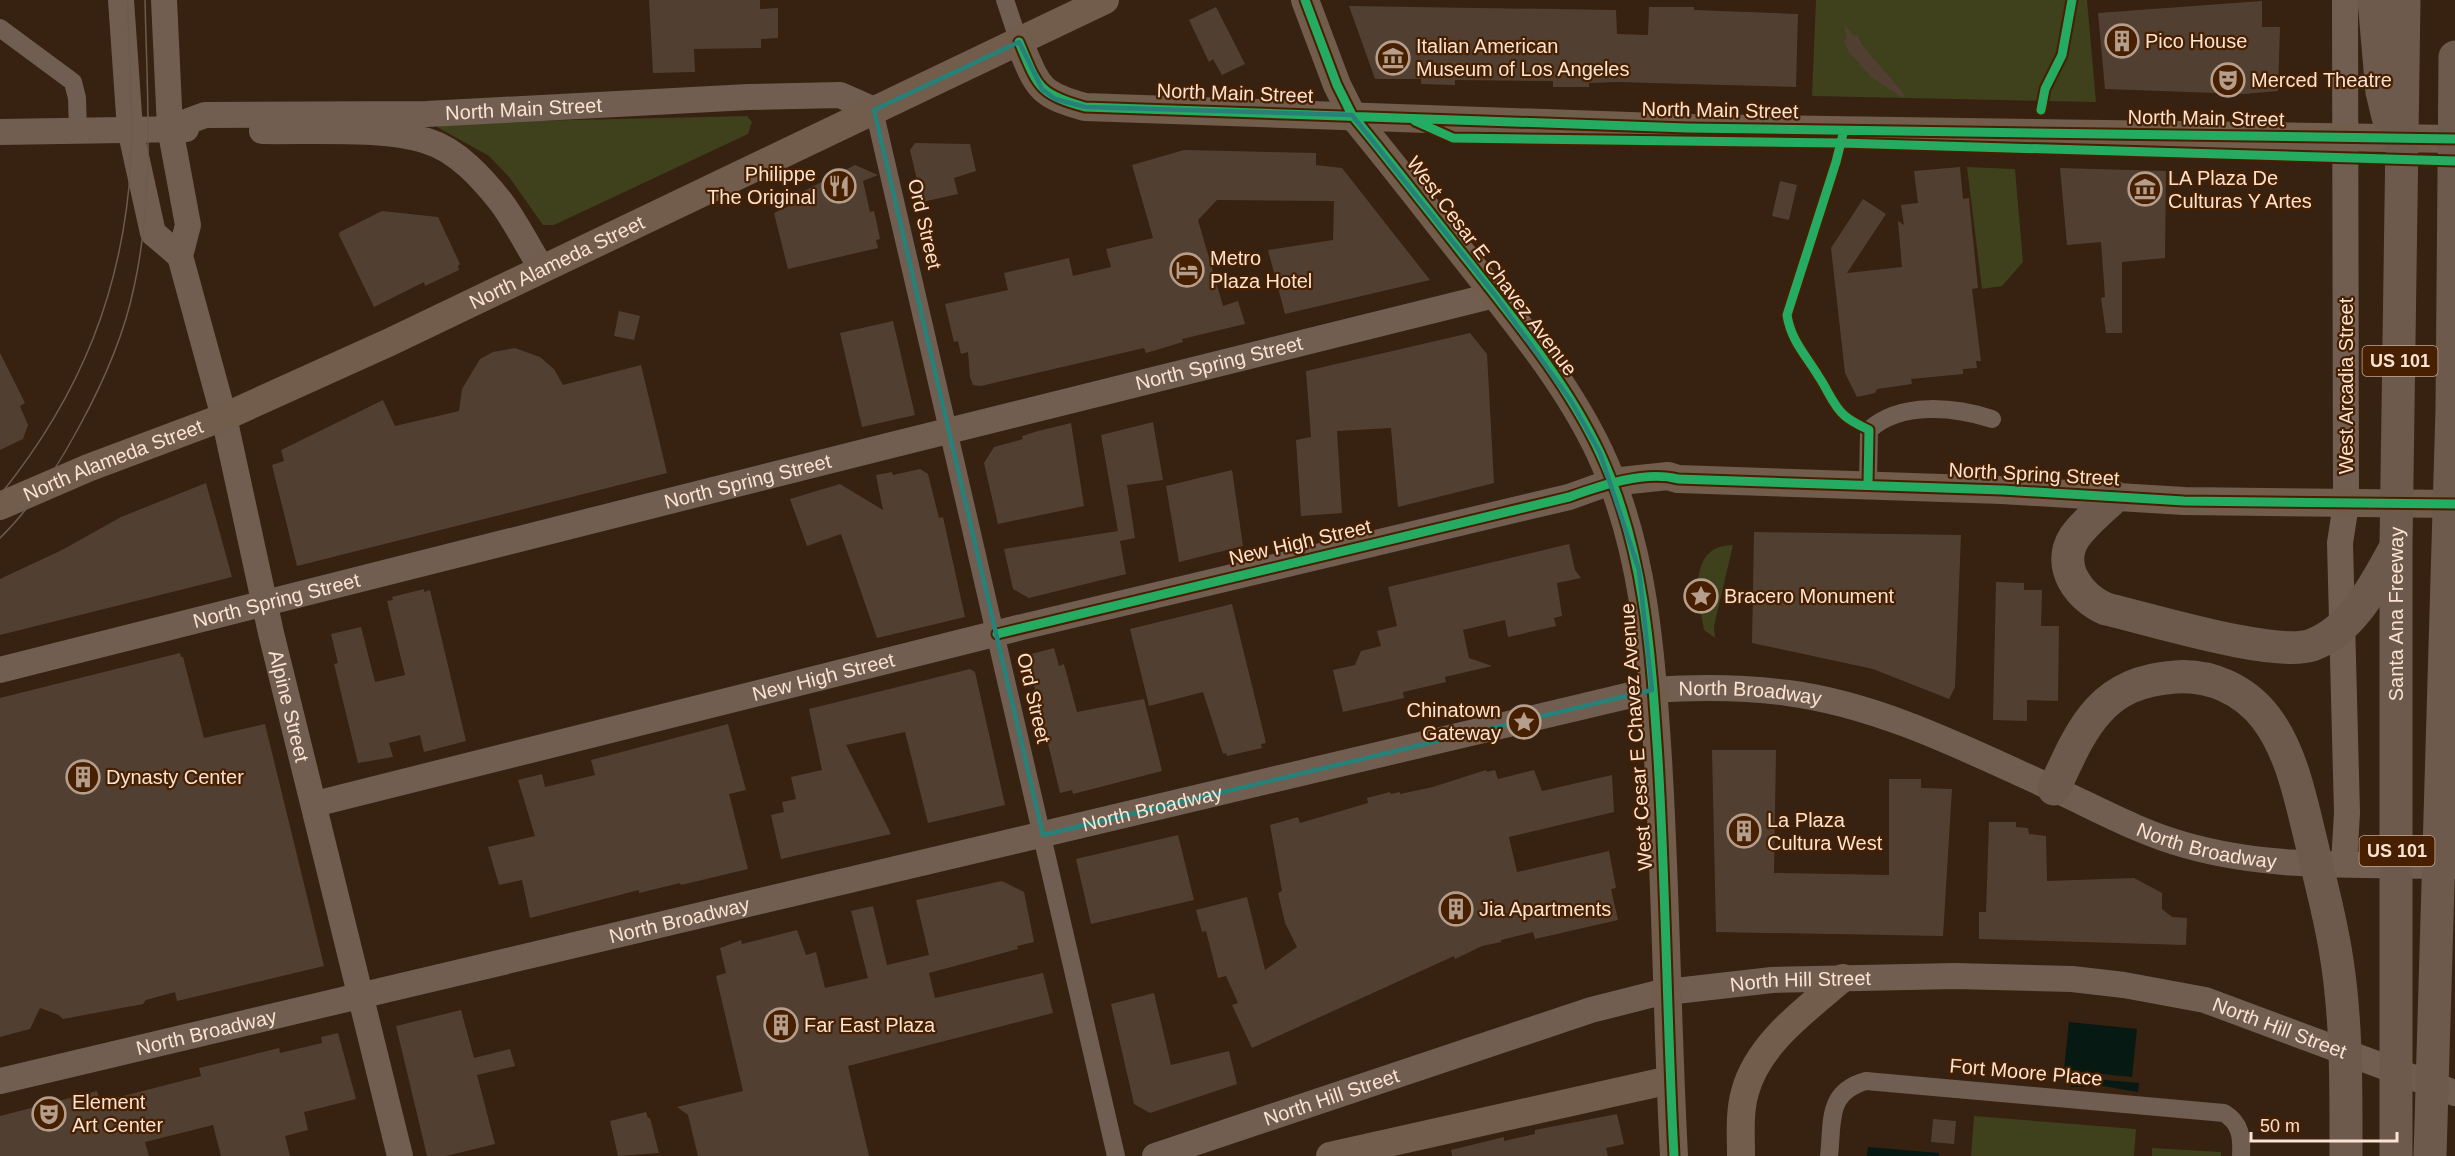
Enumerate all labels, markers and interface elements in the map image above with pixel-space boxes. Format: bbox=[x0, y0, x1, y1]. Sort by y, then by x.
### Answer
building icon: Pico House bbox=[2104, 23, 2140, 59]
place label: Pico House bbox=[2145, 30, 2247, 52]
place label: Italian American Museum of Los Angeles bbox=[1416, 35, 1629, 80]
museum icon: Italian American Museum of Los Angeles bbox=[1375, 40, 1411, 76]
theatre icon: Merced Theatre bbox=[2210, 62, 2246, 98]
place label: Merced Theatre bbox=[2251, 69, 2392, 91]
street label: North Main Street bbox=[1156, 79, 1314, 107]
street label: North Main Street bbox=[445, 94, 603, 124]
street label: North Main Street bbox=[1641, 98, 1799, 122]
street label: North Main Street bbox=[2127, 106, 2285, 130]
street label: West Cesar E Chavez Avenue bbox=[1402, 152, 1582, 380]
place label: Philippe The Original bbox=[707, 163, 816, 208]
place label: LA Plaza De Culturas Y Artes bbox=[2168, 167, 2312, 212]
restaurant icon: Philippe The Original bbox=[821, 168, 857, 204]
museum icon: LA Plaza De Culturas Y Artes bbox=[2127, 171, 2163, 207]
street label: Ord Street bbox=[904, 177, 946, 272]
street label: North Alameda Street bbox=[466, 211, 648, 313]
place label: Metro Plaza Hotel bbox=[1210, 247, 1312, 292]
hotel icon: Metro Plaza Hotel bbox=[1169, 252, 1205, 288]
street label: West Arcadia Street bbox=[2335, 297, 2357, 474]
street label: North Spring Street bbox=[1133, 332, 1305, 394]
road number: US 101 bbox=[2362, 346, 2438, 376]
street label: North Alameda Street bbox=[20, 415, 206, 506]
street label: North Spring Street bbox=[662, 450, 834, 513]
street label: North Spring Street bbox=[1948, 459, 2120, 489]
street label: New High Street bbox=[1227, 515, 1374, 569]
street label: Santa Ana Freeway bbox=[2385, 527, 2407, 701]
street label: North Spring Street bbox=[191, 569, 362, 632]
place icon: Bracero Monument bbox=[1683, 578, 1719, 614]
place label: Bracero Monument bbox=[1724, 585, 1895, 607]
street label: West Cesar E Chavez Avenue bbox=[1616, 602, 1656, 872]
street label: Alpine Street bbox=[265, 648, 314, 765]
street label: New High Street bbox=[750, 648, 897, 705]
street label: Ord Street bbox=[1013, 651, 1055, 746]
street label: North Broadway bbox=[1678, 677, 1824, 710]
place label: Chinatown Gateway bbox=[1406, 699, 1501, 744]
place icon: Chinatown Gateway bbox=[1506, 704, 1542, 740]
building icon: Dynasty Center bbox=[65, 759, 101, 795]
place label: Dynasty Center bbox=[106, 766, 244, 788]
street label: North Broadway bbox=[1080, 781, 1225, 836]
place label: La Plaza Cultura West bbox=[1767, 809, 1883, 854]
building icon: La Plaza Cultura West bbox=[1726, 813, 1762, 849]
street label: North Broadway bbox=[2134, 818, 2278, 872]
road number: US 101 bbox=[2360, 836, 2434, 866]
building icon: Jia Apartments bbox=[1438, 891, 1474, 927]
street label: North Broadway bbox=[607, 893, 752, 947]
place label: Jia Apartments bbox=[1479, 898, 1611, 920]
street label: North Hill Street bbox=[1729, 967, 1872, 996]
street label: North Hill Street bbox=[2210, 993, 2350, 1063]
street label: North Broadway bbox=[134, 1005, 279, 1059]
building icon: Far East Plaza bbox=[763, 1007, 799, 1043]
place label: Far East Plaza bbox=[804, 1014, 936, 1036]
street label: Fort Moore Place bbox=[1949, 1054, 2103, 1090]
street label: North Hill Street bbox=[1261, 1064, 1402, 1130]
place label: Element Art Center bbox=[72, 1091, 163, 1136]
theatre icon: Element Art Center bbox=[31, 1096, 67, 1132]
scale bar bbox=[2251, 1105, 2396, 1143]
text: 50 m bbox=[2260, 1116, 2300, 1136]

